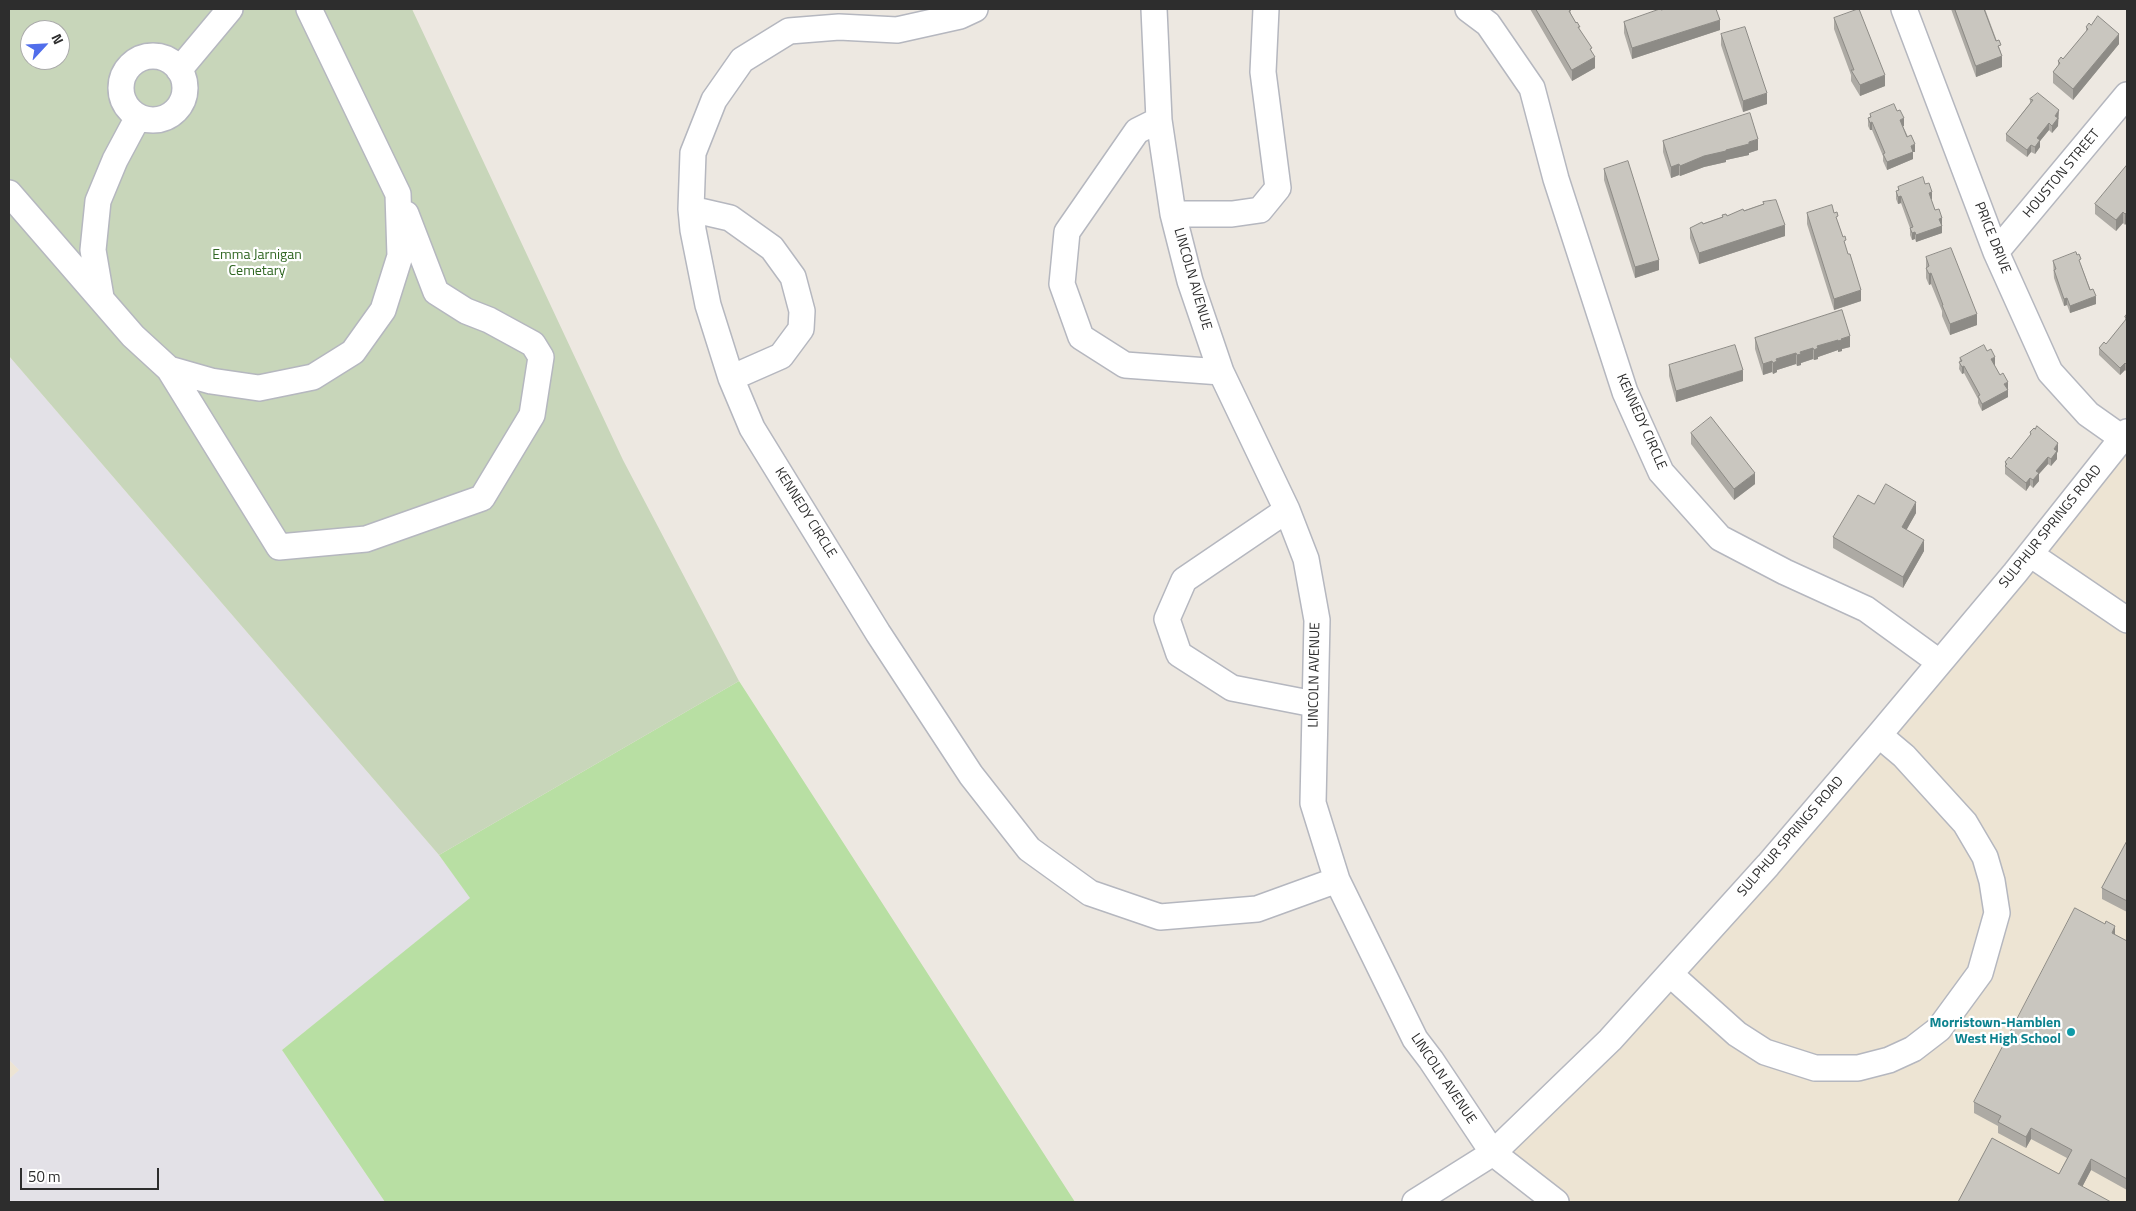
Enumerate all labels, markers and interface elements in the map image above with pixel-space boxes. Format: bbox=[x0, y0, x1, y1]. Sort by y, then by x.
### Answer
north arrow bbox=[20, 20, 70, 70]
text: N bbox=[47, 30, 70, 48]
street label: HOUSTON STREET bbox=[2020, 126, 2104, 222]
street label: PRICE DRIVE bbox=[1970, 200, 2014, 276]
street label: LINCOLN AVENUE bbox=[1169, 226, 1215, 332]
park label: Emma Jarnigan Cemetary bbox=[212, 248, 302, 280]
street label: KENNEDY CIRCLE bbox=[1612, 371, 1670, 473]
street label: SULPHUR SPRINGS ROAD bbox=[1996, 462, 2106, 592]
street label: KENNEDY CIRCLE bbox=[770, 465, 840, 561]
street label: LINCOLN AVENUE bbox=[1306, 622, 1324, 728]
street label: SULPHUR SPRINGS ROAD bbox=[1734, 774, 1848, 900]
place label: Morristown-Hamblen West High School bbox=[1930, 1016, 2061, 1048]
marker: Morristown-Hamblen West High School bbox=[2065, 1026, 2077, 1038]
street label: LINCOLN AVENUE bbox=[1407, 1031, 1479, 1127]
scale bar bbox=[22, 1158, 161, 1190]
text: 50 m bbox=[28, 1165, 61, 1188]

